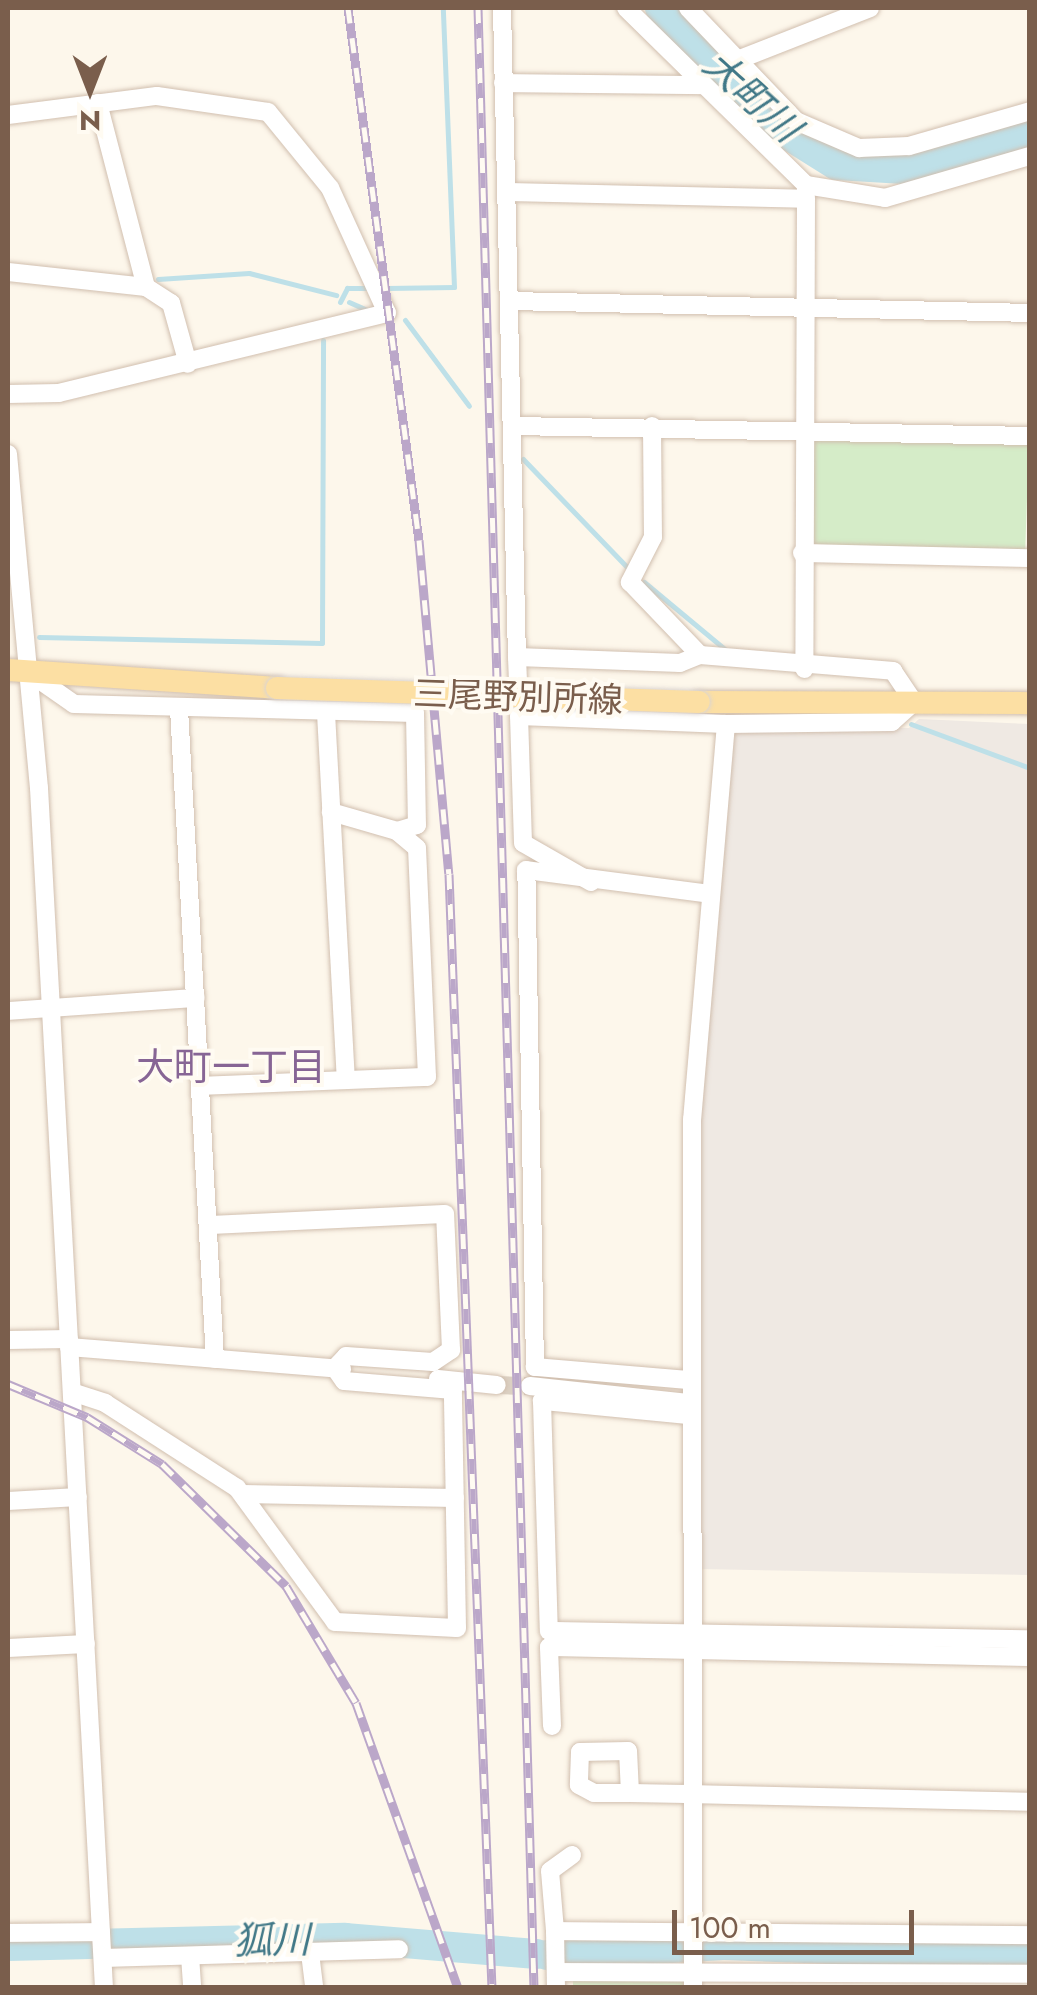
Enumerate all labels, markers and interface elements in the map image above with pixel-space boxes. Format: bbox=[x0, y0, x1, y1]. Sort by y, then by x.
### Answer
north arrow bbox=[40, 40, 140, 140]
water label: 大町川 bbox=[694, 41, 810, 151]
text: N bbox=[79, 100, 101, 141]
street label: 三尾野別所線 bbox=[412, 672, 624, 722]
district label: 大町一丁目 bbox=[136, 1044, 326, 1090]
scale bar bbox=[677, 1890, 920, 1952]
text: 100 m bbox=[689, 1906, 771, 1949]
water label: 狐川 bbox=[234, 1917, 310, 1963]

